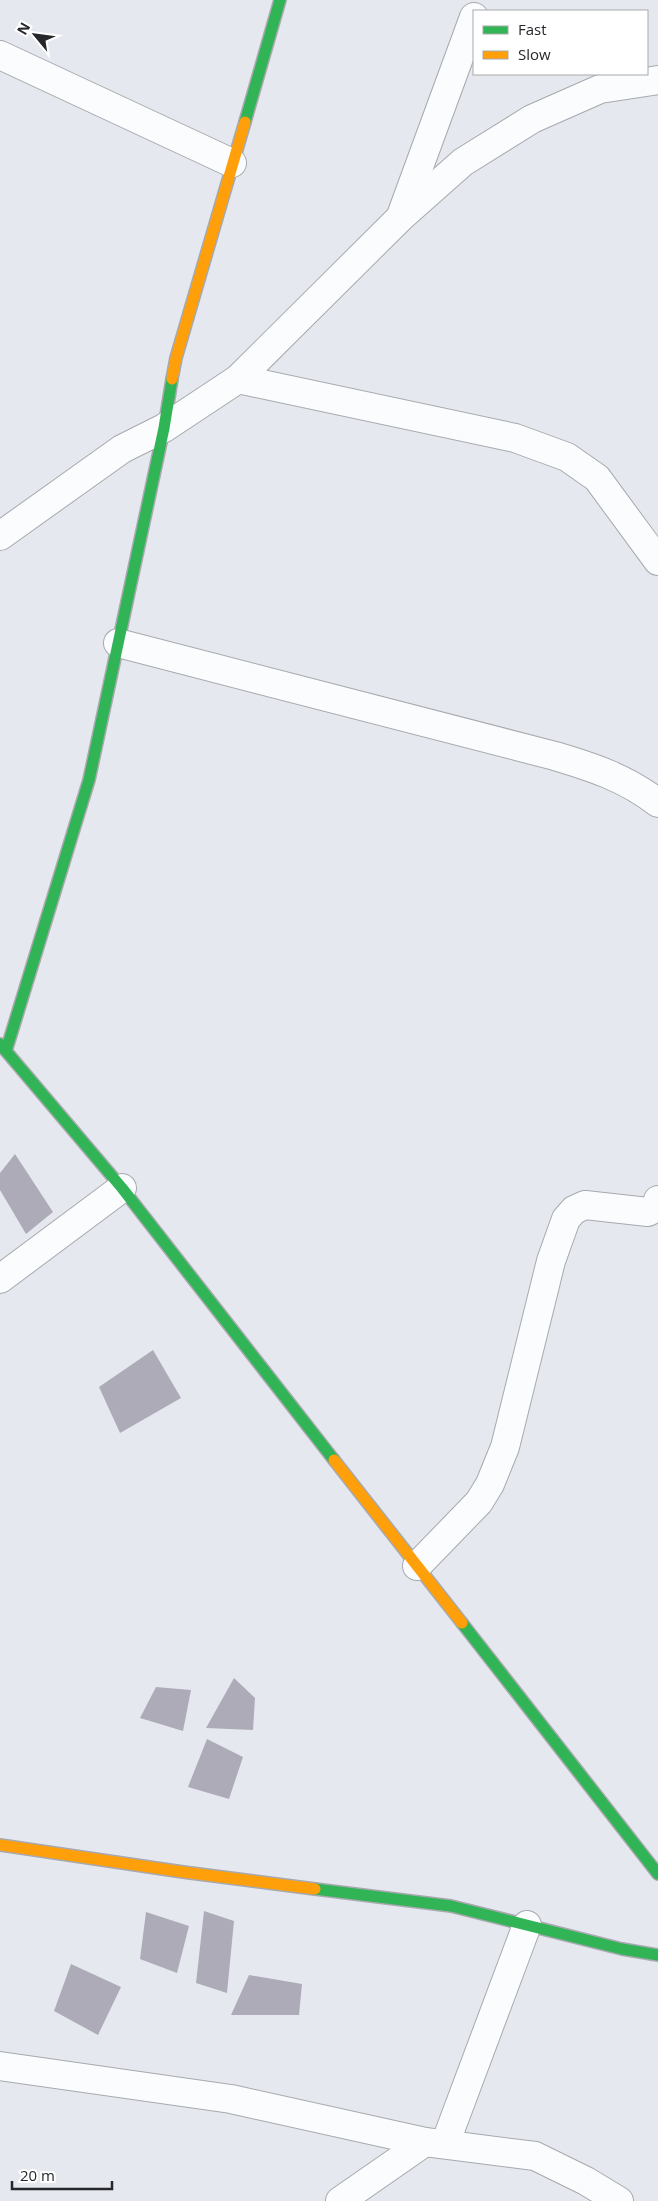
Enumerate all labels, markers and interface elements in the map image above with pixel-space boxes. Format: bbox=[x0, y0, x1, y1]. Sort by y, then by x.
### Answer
north arrow bbox=[10, 10, 60, 60]
legend bbox=[473, 10, 648, 75]
text: N bbox=[12, 19, 34, 38]
text: Fast bbox=[518, 19, 547, 39]
text: Slow bbox=[518, 44, 551, 64]
scale bar bbox=[12, 2158, 112, 2190]
text: 20 m bbox=[20, 2165, 55, 2185]

